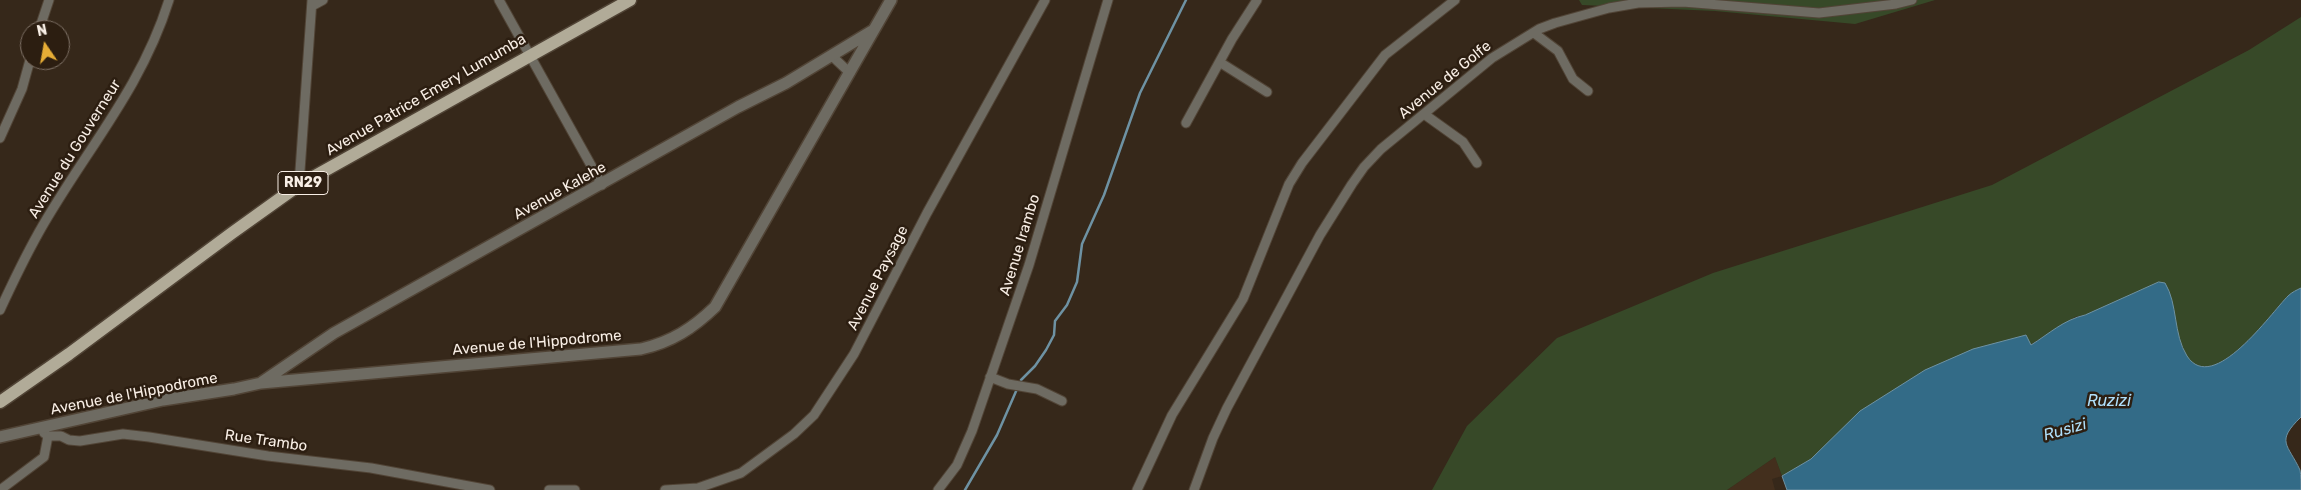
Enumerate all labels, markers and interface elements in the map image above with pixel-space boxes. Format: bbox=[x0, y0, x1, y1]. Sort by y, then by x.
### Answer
north arrow bbox=[20, 20, 70, 70]
text: N bbox=[35, 21, 49, 40]
street label: Avenue Patrice Emery Lumumba bbox=[323, 30, 529, 160]
street label: Avenue de Golfe bbox=[1395, 37, 1495, 123]
street label: Avenue du Gouverneur bbox=[25, 76, 125, 222]
street label: Avenue Kalehe bbox=[511, 158, 609, 224]
road number: RN29 bbox=[278, 172, 328, 194]
street label: Avenue Irambo bbox=[996, 192, 1044, 298]
street label: Avenue Paysage bbox=[844, 223, 912, 333]
street label: Avenue de l'Hippodrome bbox=[452, 327, 622, 359]
street label: Avenue de l'Hippodrome bbox=[49, 369, 219, 419]
water label: Ruzizi bbox=[2087, 391, 2131, 411]
water label: Rusizi bbox=[2041, 415, 2089, 445]
street label: Rue Trambo bbox=[224, 426, 308, 456]

